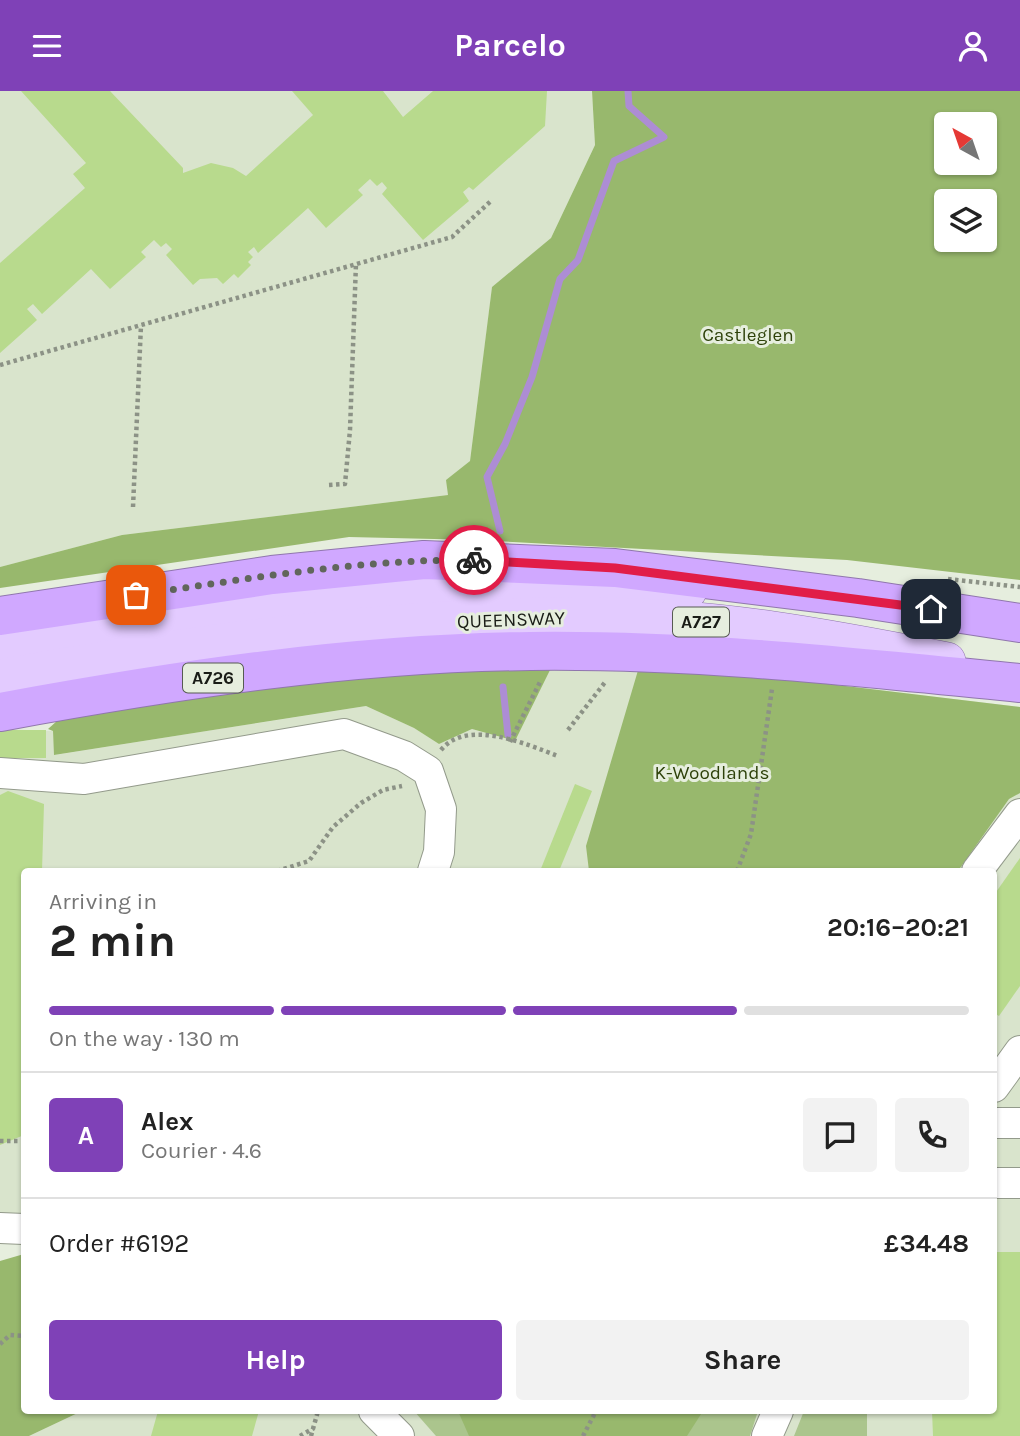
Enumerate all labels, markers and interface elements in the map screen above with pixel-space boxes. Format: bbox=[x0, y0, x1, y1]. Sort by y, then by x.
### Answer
icon: menu bbox=[28, 27, 66, 65]
text: Parcelo bbox=[454, 27, 566, 64]
icon: person bbox=[954, 27, 992, 65]
north arrow bbox=[934, 112, 998, 175]
map controls bbox=[934, 112, 997, 252]
button: layers bbox=[934, 189, 997, 252]
park label: Castleglen bbox=[702, 324, 794, 346]
courier bbox=[439, 525, 509, 595]
icon: bike bbox=[455, 541, 493, 579]
pin bbox=[106, 565, 166, 625]
icon: bag bbox=[117, 576, 155, 614]
pin bbox=[901, 579, 961, 639]
icon: home bbox=[912, 590, 950, 628]
street label: QUEENSWAY bbox=[457, 607, 566, 633]
road number: A727 bbox=[673, 607, 729, 637]
road number: A726 bbox=[183, 663, 243, 693]
park label: K-Woodlands bbox=[654, 762, 770, 784]
text: Arriving in bbox=[49, 888, 157, 915]
text: 20:16–20:21 bbox=[827, 912, 969, 943]
text: 2 min bbox=[49, 914, 176, 968]
text: On the way · 130 m bbox=[49, 1025, 240, 1052]
button: chat bbox=[803, 1098, 877, 1172]
button: phone bbox=[895, 1098, 969, 1172]
text: Alex bbox=[141, 1106, 193, 1137]
text: A bbox=[78, 1120, 94, 1151]
text: Courier · 4.6 bbox=[141, 1137, 262, 1164]
text: Order #6192 bbox=[49, 1228, 189, 1259]
text: £34.48 bbox=[884, 1228, 969, 1259]
button: Help bbox=[49, 1320, 502, 1400]
button: Share bbox=[516, 1320, 969, 1400]

